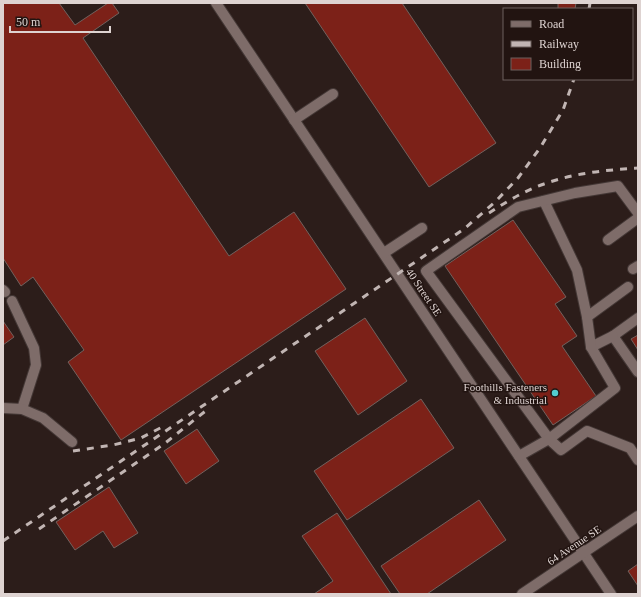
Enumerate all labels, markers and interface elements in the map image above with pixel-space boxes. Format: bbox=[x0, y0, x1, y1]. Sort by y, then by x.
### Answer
scale bar bbox=[10, 8, 110, 34]
legend bbox=[503, 8, 633, 80]
text: 50 m bbox=[16, 15, 41, 29]
text: Road bbox=[539, 17, 564, 31]
text: Railway bbox=[539, 37, 579, 51]
text: Building bbox=[539, 57, 581, 71]
street label: 40 Street SE bbox=[404, 266, 445, 318]
place label: Foothills Fasteners & Industrial bbox=[464, 381, 547, 406]
marker: Foothills Fasteners & Industrial bbox=[550, 388, 560, 398]
street label: 64 Avenue SE bbox=[545, 523, 603, 567]

